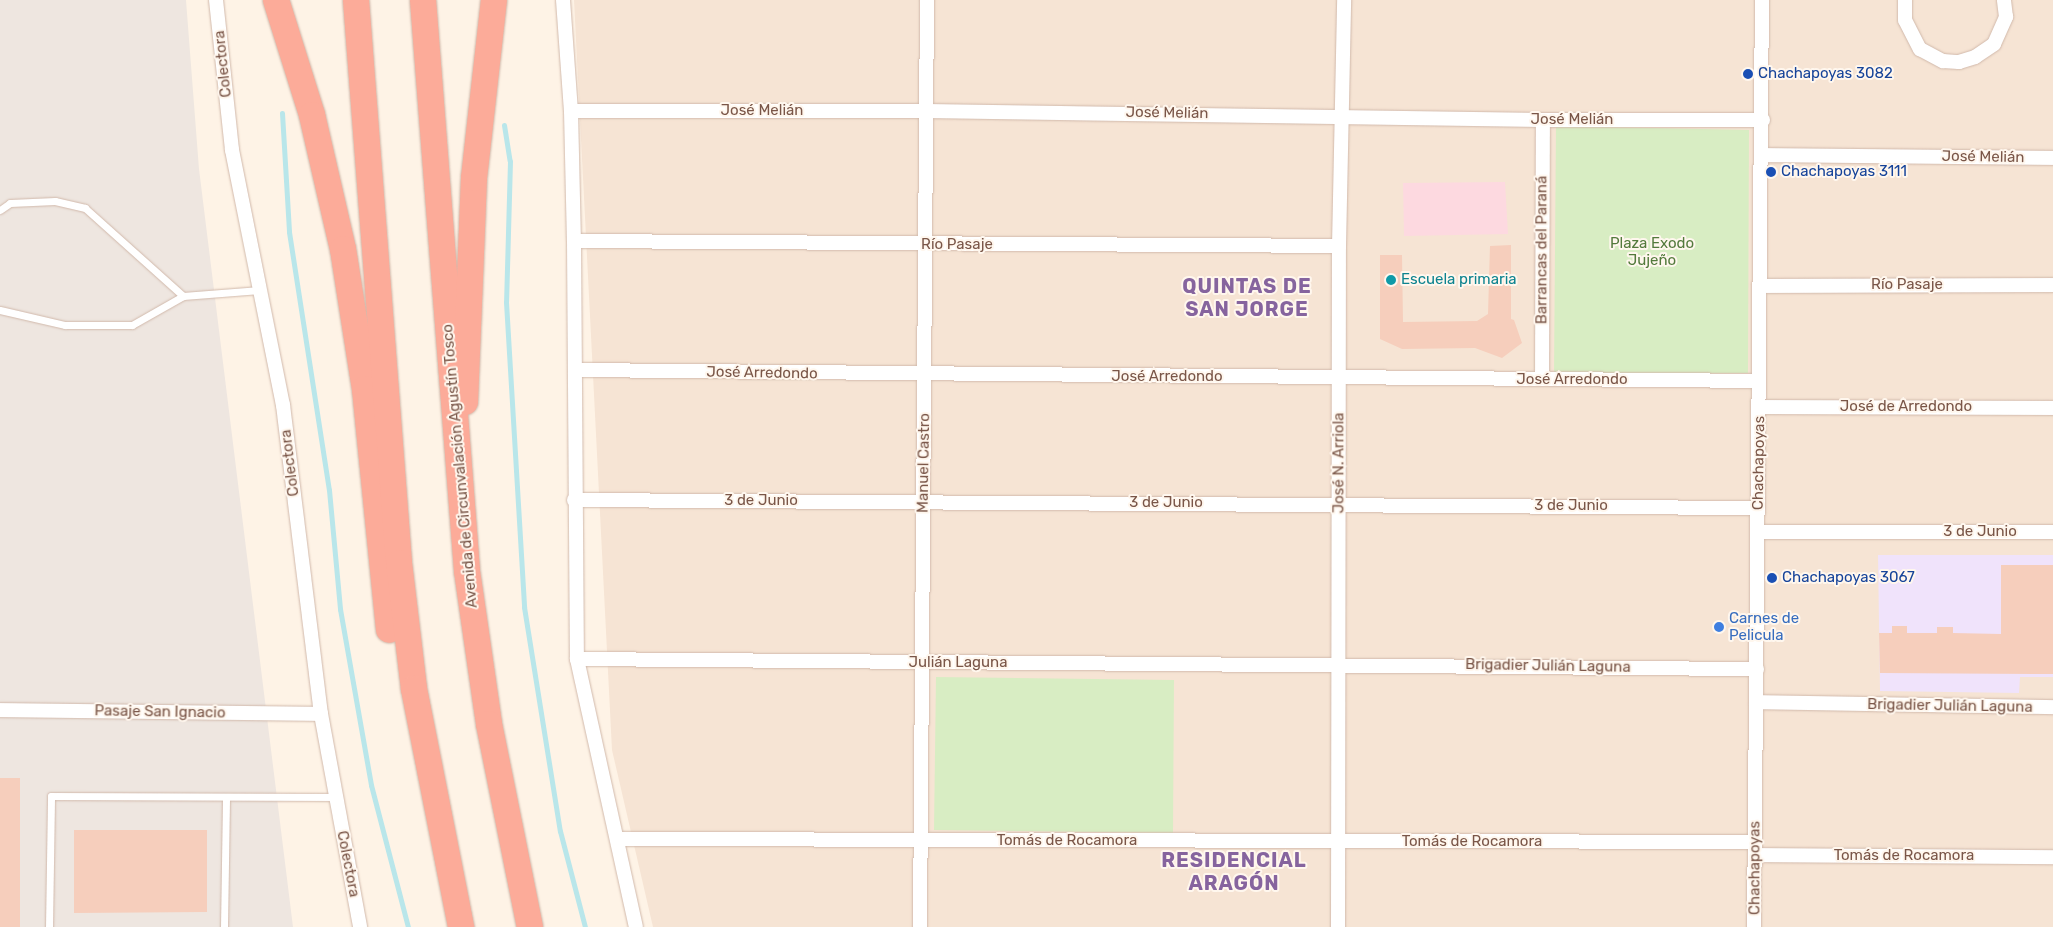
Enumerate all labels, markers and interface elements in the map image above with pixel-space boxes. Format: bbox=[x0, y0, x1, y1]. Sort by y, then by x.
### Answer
street label: Colectora bbox=[211, 30, 235, 98]
place label: Chachapoyas 3082 bbox=[1758, 65, 1893, 83]
marker: Chachapoyas 3082 bbox=[1742, 68, 1754, 80]
street label: José Melián bbox=[721, 102, 803, 120]
street label: José Melián bbox=[1125, 103, 1209, 123]
street label: José Melián bbox=[1531, 111, 1613, 129]
street label: José Melián bbox=[1941, 147, 2025, 167]
place label: Chachapoyas 3111 bbox=[1781, 163, 1907, 181]
marker: Chachapoyas 3111 bbox=[1765, 166, 1777, 178]
street label: Barrancas del Paraná bbox=[1533, 176, 1551, 324]
park label: Plaza Exodo Jujeño bbox=[1610, 234, 1694, 269]
street label: Río Pasaje bbox=[921, 236, 993, 254]
place label: Escuela primaria bbox=[1401, 271, 1517, 289]
district label: QUINTAS DE SAN JORGE bbox=[1181, 274, 1313, 321]
marker: Escuela primaria bbox=[1385, 274, 1397, 286]
street label: Río Pasaje bbox=[1871, 276, 1943, 294]
street label: Avenida de Circunvalación Agustín Tosco bbox=[439, 323, 481, 609]
street label: José Arredondo bbox=[706, 363, 818, 383]
street label: José Arredondo bbox=[1111, 368, 1223, 386]
street label: José Arredondo bbox=[1516, 371, 1628, 389]
street label: José de Arredondo bbox=[1840, 398, 1972, 416]
street label: José N. Arriola bbox=[1330, 412, 1348, 514]
street label: Manuel Castro bbox=[914, 413, 934, 513]
street label: Chachapoyas bbox=[1749, 416, 1769, 510]
street label: Colectora bbox=[277, 429, 303, 497]
street label: 3 de Junio bbox=[724, 492, 798, 510]
street label: 3 de Junio bbox=[1129, 494, 1203, 512]
street label: 3 de Junio bbox=[1534, 497, 1608, 515]
street label: 3 de Junio bbox=[1943, 523, 2017, 541]
place label: Chachapoyas 3067 bbox=[1782, 569, 1915, 587]
marker: Chachapoyas 3067 bbox=[1766, 572, 1778, 584]
place label: Carnes de Pelicula bbox=[1729, 609, 1799, 644]
marker: Carnes de Pelicula bbox=[1713, 621, 1725, 633]
street label: Julián Laguna bbox=[909, 654, 1007, 672]
street label: Brigadier Julián Laguna bbox=[1465, 656, 1631, 676]
street label: Brigadier Julián Laguna bbox=[1867, 696, 2033, 716]
street label: Pasaje San Ignacio bbox=[94, 702, 226, 722]
street label: Chachapoyas bbox=[1746, 821, 1764, 915]
street label: Colectora bbox=[333, 829, 363, 899]
street label: Tomás de Rocamora bbox=[997, 832, 1137, 850]
street label: Tomás de Rocamora bbox=[1402, 833, 1542, 851]
street label: Tomás de Rocamora bbox=[1834, 847, 1974, 865]
district label: RESIDENCIAL ARAGÓN bbox=[1160, 848, 1308, 895]

